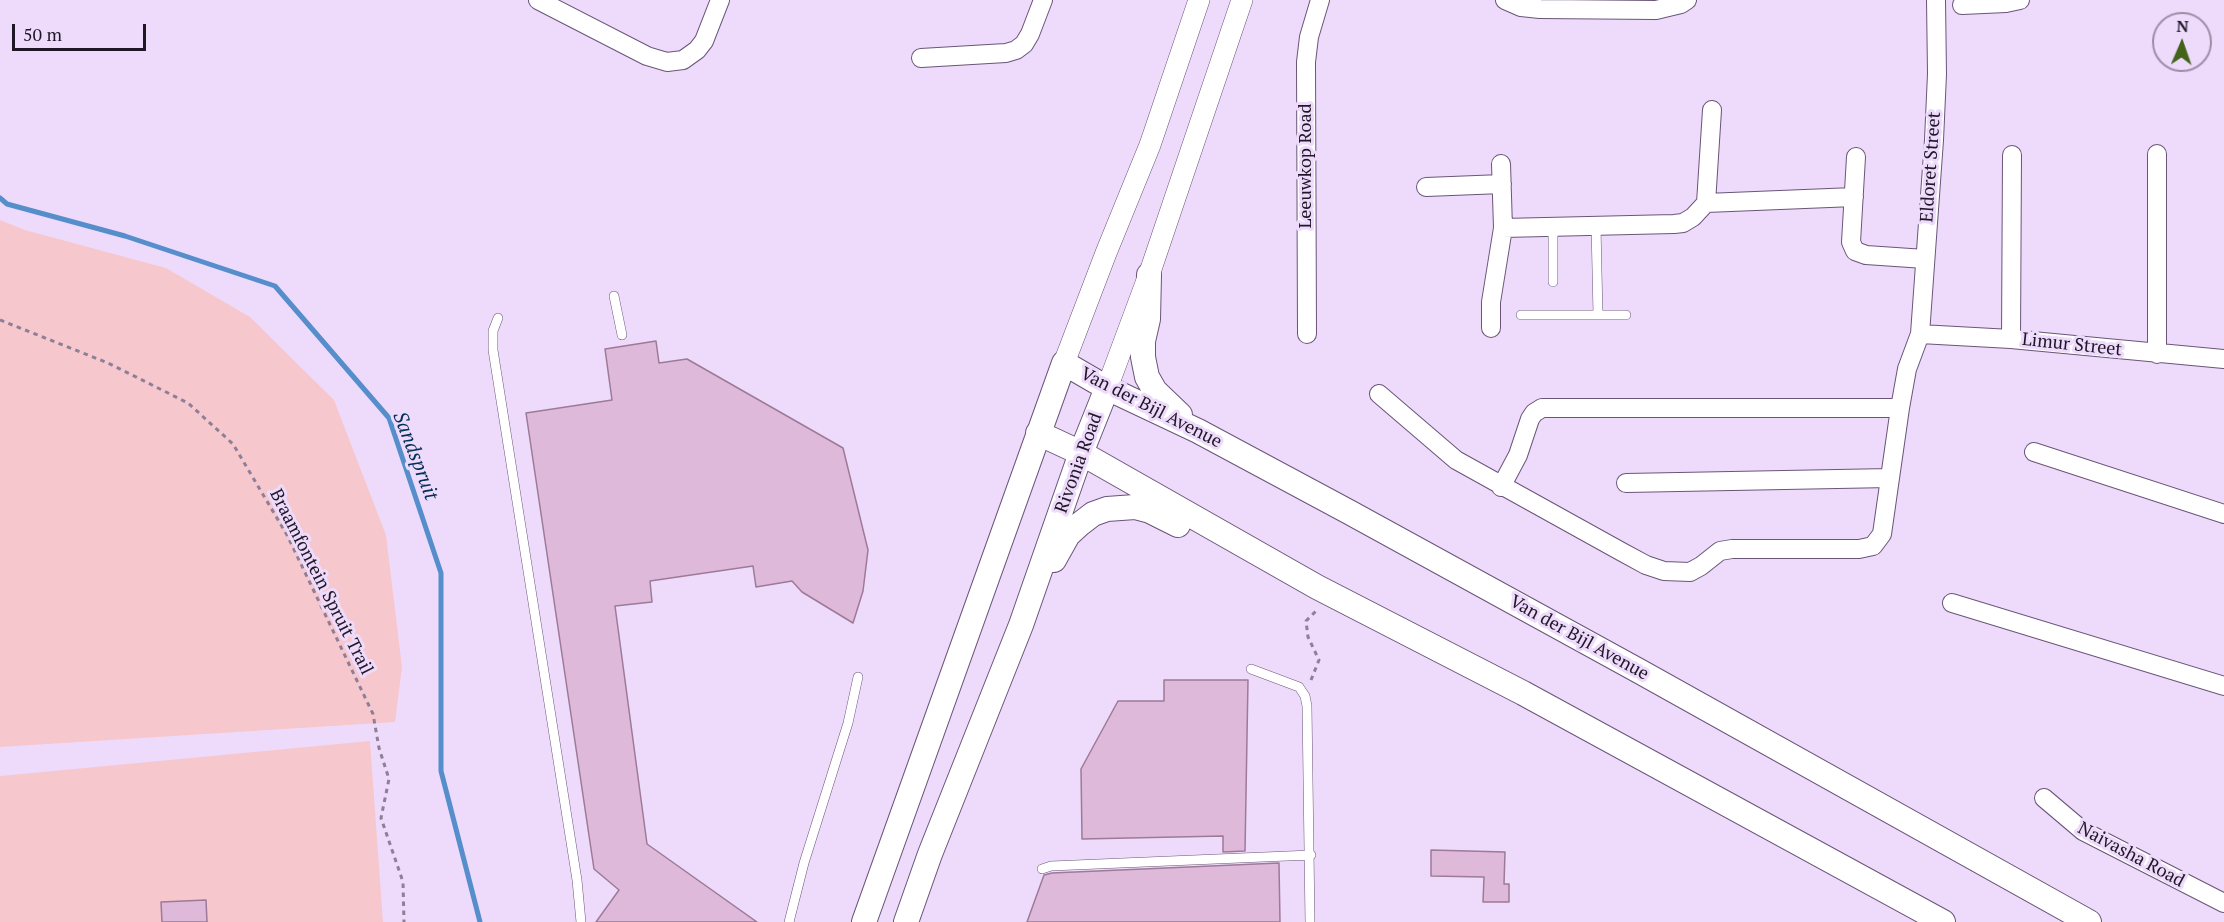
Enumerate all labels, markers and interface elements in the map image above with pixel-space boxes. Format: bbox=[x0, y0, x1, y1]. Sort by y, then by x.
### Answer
scale bar bbox=[15, 12, 148, 50]
north arrow bbox=[2152, 12, 2212, 72]
text: N bbox=[2176, 15, 2189, 37]
text: 50 m bbox=[23, 22, 62, 46]
street label: Leeuwkop Road bbox=[1295, 103, 1317, 229]
street label: Eldoret Street bbox=[1916, 111, 1946, 223]
street label: Limur Street bbox=[2021, 329, 2123, 361]
street label: Van der Bijl Avenue bbox=[1077, 363, 1225, 453]
water label: Sandspruit bbox=[387, 408, 443, 504]
street label: Rivonia Road bbox=[1051, 410, 1107, 516]
street label: Braamfontein Spruit Trail bbox=[265, 486, 377, 678]
street label: Van der Bijl Avenue bbox=[1506, 591, 1652, 685]
street label: Naivasha Road bbox=[2074, 818, 2188, 892]

